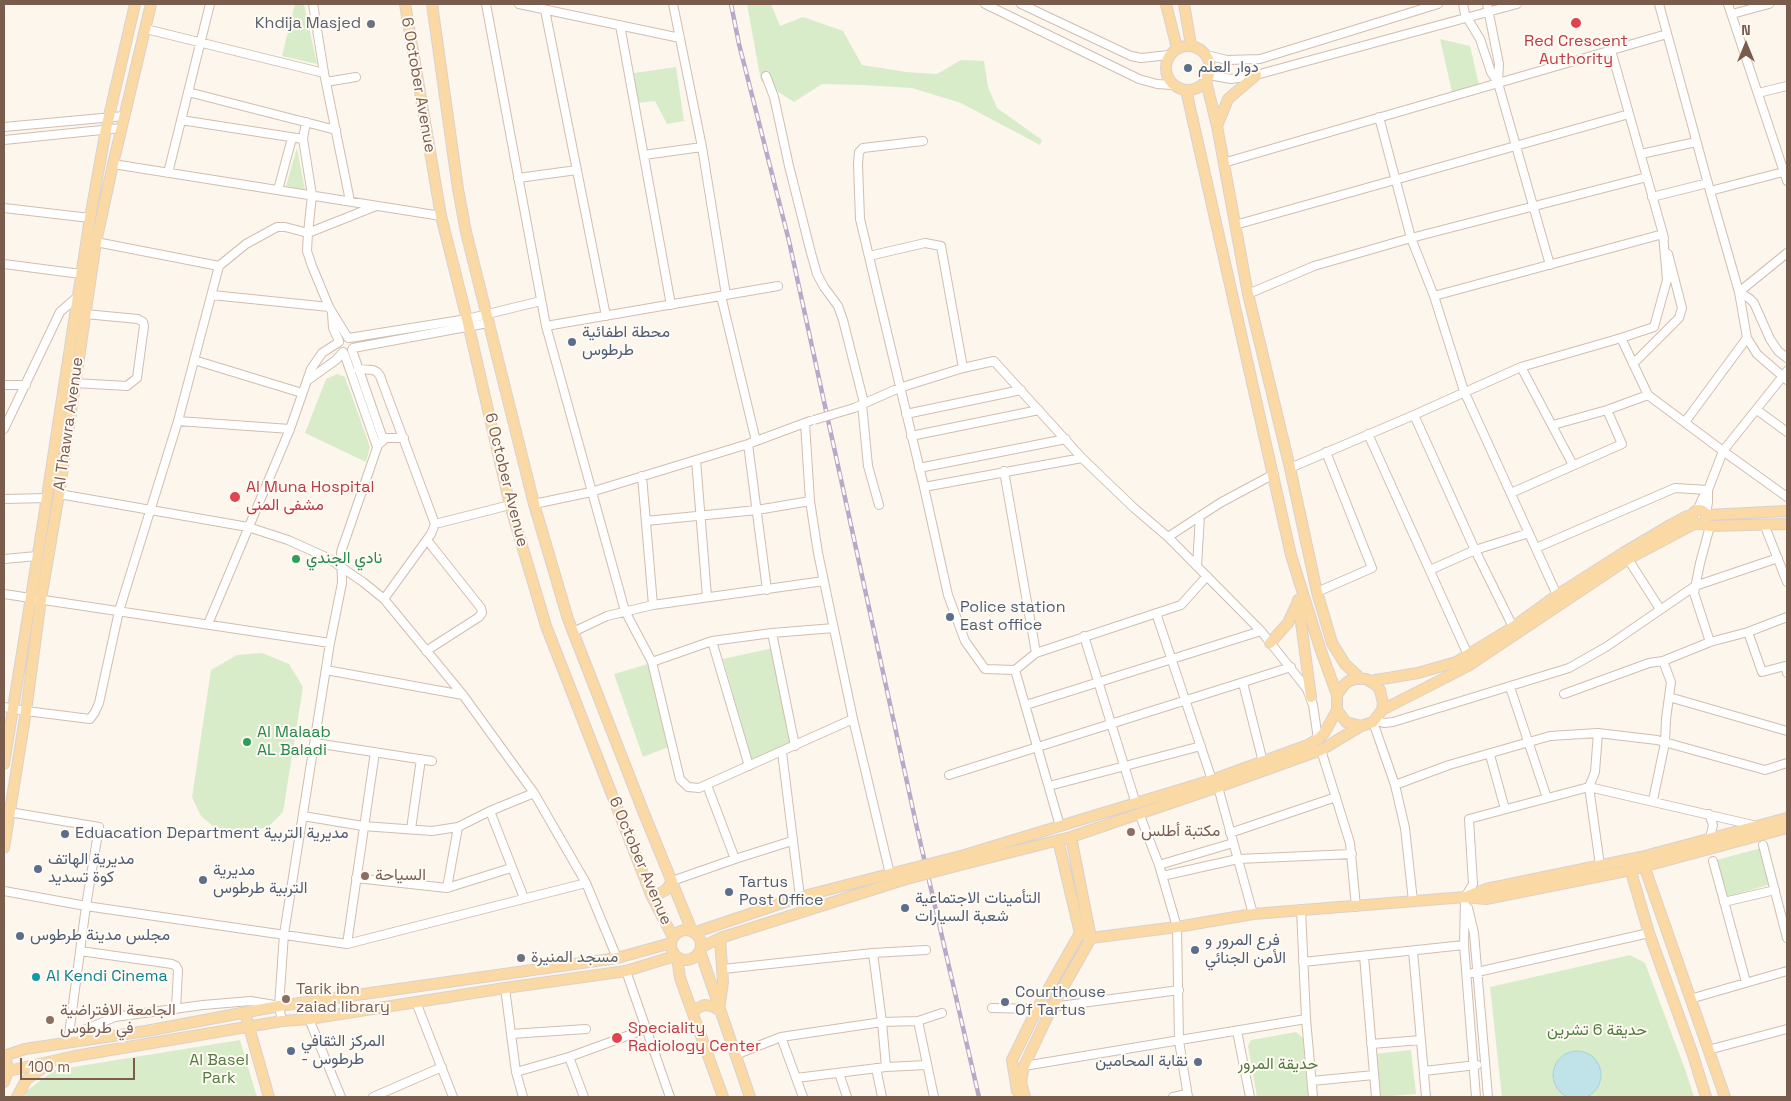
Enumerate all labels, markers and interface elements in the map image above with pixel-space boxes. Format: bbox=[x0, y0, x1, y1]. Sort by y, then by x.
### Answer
place label: Khdija Masjed bbox=[255, 14, 361, 34]
street label: 6 October Avenue bbox=[397, 16, 439, 154]
marker: Red Crescent Authority bbox=[1569, 16, 1583, 30]
marker: Khdija Masjed bbox=[365, 18, 377, 30]
north arrow bbox=[1721, 20, 1771, 70]
text: N bbox=[1741, 21, 1751, 39]
place label: Red Crescent Authority bbox=[1524, 32, 1628, 70]
place label: دوار العلم bbox=[1198, 58, 1259, 78]
marker: دوار العلم bbox=[1182, 62, 1194, 74]
place label: محطة اطفائية طرطوس bbox=[582, 323, 670, 361]
marker: محطة اطفائية طرطوس bbox=[566, 336, 578, 348]
street label: Al Thawra Avenue bbox=[50, 356, 88, 492]
street label: 6 October Avenue bbox=[480, 411, 532, 549]
place label: Al Muna Hospital مشفى المنى bbox=[246, 478, 374, 516]
marker: Al Muna Hospital مشفى المنى bbox=[228, 490, 242, 504]
place label: نادي الجندي bbox=[306, 549, 382, 569]
marker: نادي الجندي bbox=[290, 553, 302, 565]
place label: Police station East office bbox=[960, 598, 1065, 636]
marker: Police station East office bbox=[944, 611, 956, 623]
place label: Al Malaab AL Baladi bbox=[257, 723, 331, 761]
marker: Al Malaab AL Baladi bbox=[241, 736, 253, 748]
street label: 6 October Avenue bbox=[604, 794, 676, 928]
place label: مكتبة أطلس bbox=[1141, 822, 1220, 842]
place label: Eduacation Department مديرية التربية bbox=[75, 824, 349, 844]
marker: مكتبة أطلس bbox=[1125, 826, 1137, 838]
marker: Eduacation Department مديرية التربية bbox=[59, 828, 71, 840]
place label: مديرية الهاتف كوة تسديد bbox=[48, 850, 134, 888]
place label: مديرية التربية طرطوس bbox=[213, 861, 308, 899]
marker: مديرية الهاتف كوة تسديد bbox=[32, 863, 44, 875]
place label: السياحة bbox=[375, 866, 426, 886]
marker: السياحة bbox=[359, 870, 371, 882]
place label: Tartus Post Office bbox=[739, 873, 823, 911]
marker: مديرية التربية طرطوس bbox=[197, 874, 209, 886]
marker: Tartus Post Office bbox=[723, 886, 735, 898]
place label: التأمينات الاجتماعية شعبة السيارات bbox=[915, 889, 1041, 927]
marker: التأمينات الاجتماعية شعبة السيارات bbox=[899, 902, 911, 914]
place label: مجلس مدينة طرطوس bbox=[30, 926, 170, 946]
marker: مجلس مدينة طرطوس bbox=[14, 930, 26, 942]
place label: فرع المرور و الأمن الجنائي bbox=[1205, 931, 1286, 969]
marker: فرع المرور و الأمن الجنائي bbox=[1189, 944, 1201, 956]
place label: مسجد المنيرة bbox=[531, 948, 618, 968]
marker: مسجد المنيرة bbox=[515, 952, 527, 964]
place label: Al Kendi Cinema bbox=[46, 967, 168, 987]
marker: Al Kendi Cinema bbox=[30, 971, 42, 983]
place label: Tarik ibn zaiad library bbox=[296, 980, 390, 1018]
place label: Courthouse Of Tartus bbox=[1015, 983, 1106, 1021]
marker: Tarik ibn zaiad library bbox=[280, 993, 292, 1005]
marker: Courthouse Of Tartus bbox=[999, 996, 1011, 1008]
place label: الجامعة الافتراضية في طرطوس bbox=[60, 1001, 176, 1039]
marker: الجامعة الافتراضية في طرطوس bbox=[44, 1014, 56, 1026]
place label: Speciality Radiology Center bbox=[628, 1019, 761, 1057]
park label: حديقة 6 تشرين bbox=[1547, 1021, 1647, 1041]
marker: Speciality Radiology Center bbox=[610, 1031, 624, 1045]
place label: المركز الثقافي - طرطوس bbox=[301, 1032, 385, 1070]
marker: المركز الثقافي - طرطوس bbox=[285, 1045, 297, 1057]
scale bar bbox=[22, 1048, 138, 1080]
park label: Al Basel Park bbox=[189, 1051, 249, 1089]
place label: نقابة المحامين bbox=[1095, 1052, 1188, 1072]
park label: حديقة المرور bbox=[1238, 1055, 1318, 1075]
marker: نقابة المحامين bbox=[1192, 1056, 1204, 1068]
text: 100 m bbox=[28, 1057, 70, 1076]

